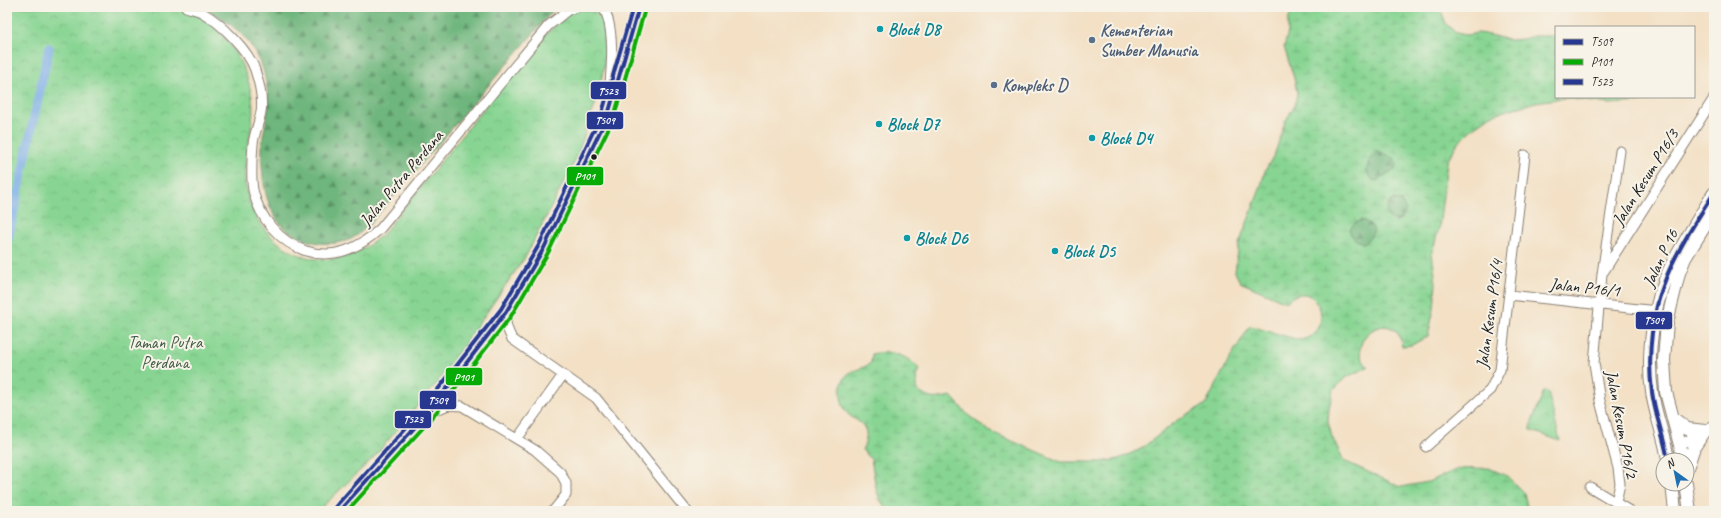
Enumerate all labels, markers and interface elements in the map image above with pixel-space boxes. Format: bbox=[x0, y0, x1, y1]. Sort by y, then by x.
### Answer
place label: Block D8 bbox=[888, 19, 943, 40]
place label: Kementerian Sumber Manusia bbox=[1100, 20, 1199, 61]
marker: Block D8 bbox=[875, 24, 885, 34]
legend bbox=[1555, 26, 1695, 98]
text: T509 bbox=[1591, 34, 1614, 50]
marker: Kementerian Sumber Manusia bbox=[1087, 35, 1097, 45]
text: P101 bbox=[1591, 54, 1613, 70]
text: T523 bbox=[1591, 74, 1614, 90]
place label: Kompleks D bbox=[1002, 75, 1069, 96]
marker: Kompleks D bbox=[989, 80, 999, 90]
line badge: T523 bbox=[590, 81, 627, 100]
text: T523 bbox=[598, 84, 619, 98]
line badge: T509 bbox=[586, 111, 624, 130]
text: T509 bbox=[595, 113, 616, 127]
place label: Block D7 bbox=[887, 114, 942, 135]
marker: Block D7 bbox=[874, 119, 884, 129]
street label: Jalan Kesum P16/3 bbox=[1607, 124, 1684, 230]
street label: Jalan Putra Perdana bbox=[354, 125, 449, 231]
place label: Block D4 bbox=[1100, 128, 1155, 149]
marker: Block D4 bbox=[1087, 133, 1097, 143]
unlabelled marker bbox=[589, 152, 599, 162]
line badge: P101 bbox=[566, 166, 604, 186]
text: P101 bbox=[575, 169, 596, 183]
street label: Jalan P 16 bbox=[1638, 225, 1684, 291]
place label: Block D6 bbox=[915, 228, 969, 249]
marker: Block D6 bbox=[902, 233, 912, 243]
place label: Block D5 bbox=[1063, 241, 1117, 262]
marker: Block D5 bbox=[1050, 246, 1060, 256]
street label: Jalan Kesum P16/4 bbox=[1471, 256, 1508, 371]
street label: Jalan P16/1 bbox=[1548, 273, 1622, 302]
line badge: T509 bbox=[1635, 311, 1673, 330]
text: T509 bbox=[1644, 313, 1665, 327]
park label: Taman Putra Perdana bbox=[128, 332, 204, 373]
line badge: P101 bbox=[445, 367, 483, 386]
street label: Jalan Kesum P16/2 bbox=[1601, 367, 1643, 481]
text: P101 bbox=[454, 370, 475, 384]
line badge: T509 bbox=[419, 390, 457, 410]
text: T509 bbox=[428, 393, 449, 407]
line badge: T523 bbox=[394, 410, 432, 429]
text: T523 bbox=[403, 412, 424, 426]
north arrow bbox=[1655, 452, 1695, 492]
text: N bbox=[1663, 455, 1678, 471]

